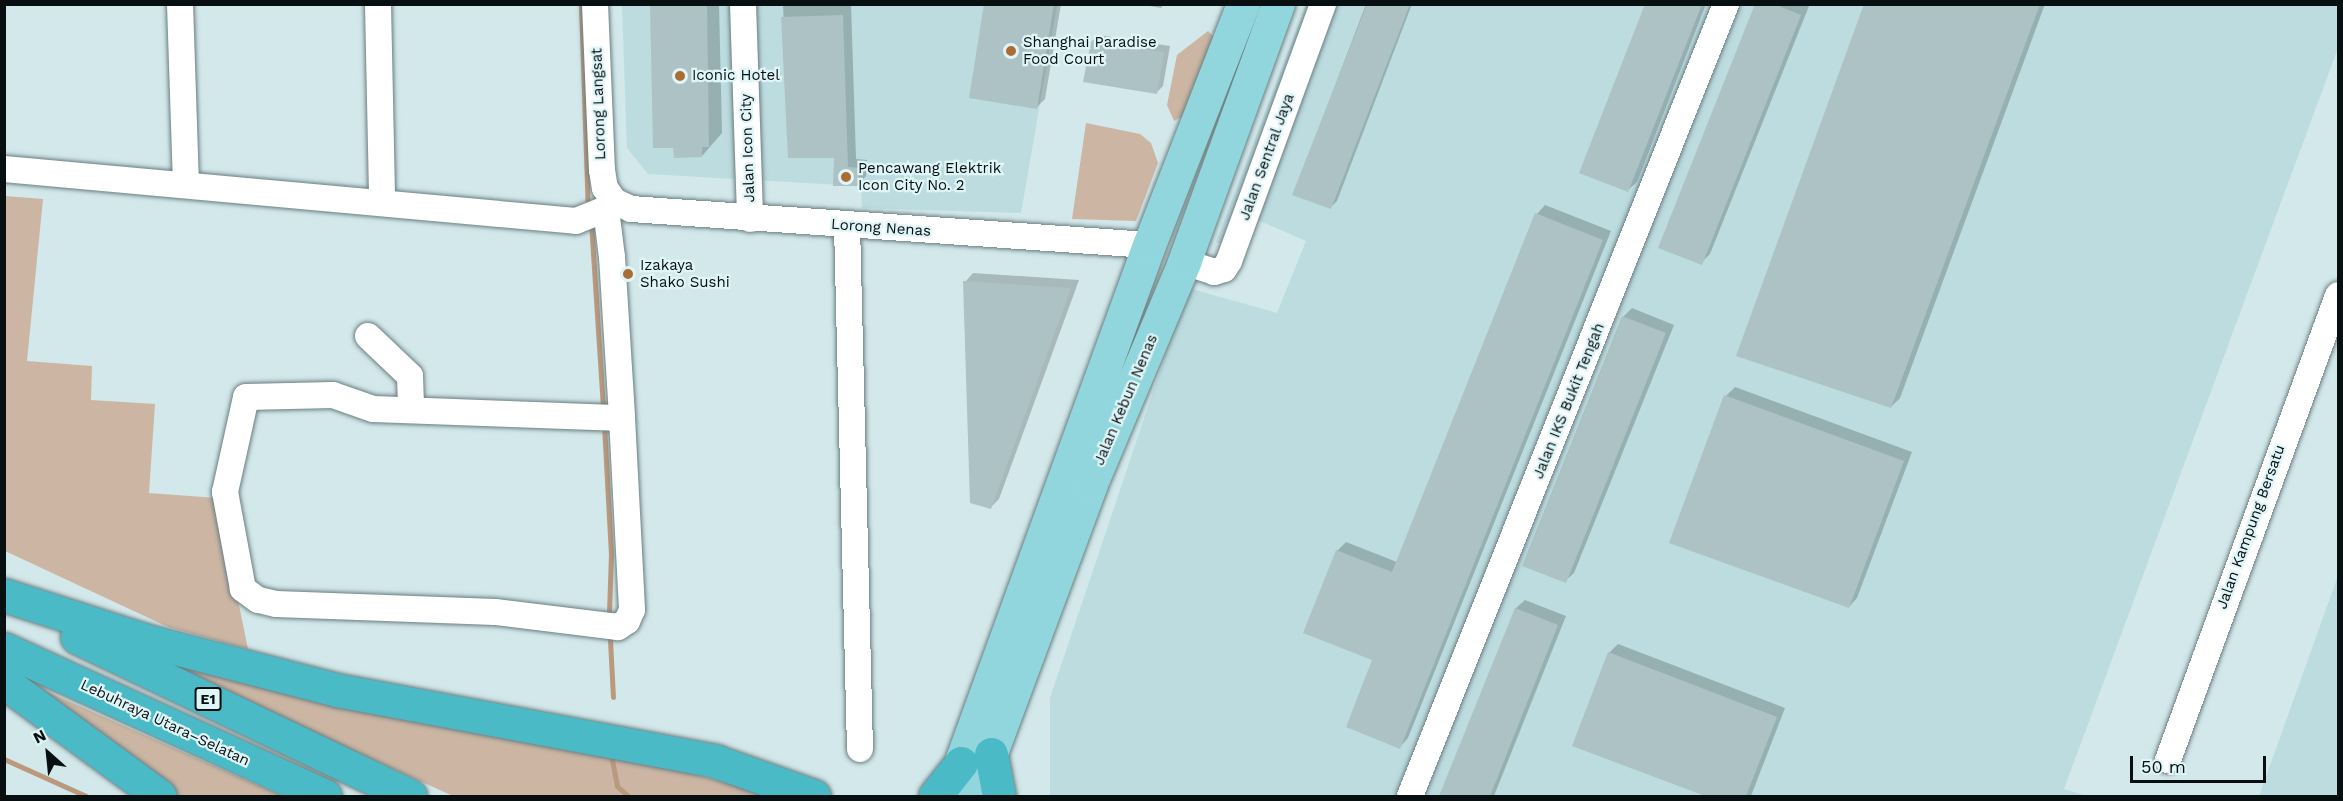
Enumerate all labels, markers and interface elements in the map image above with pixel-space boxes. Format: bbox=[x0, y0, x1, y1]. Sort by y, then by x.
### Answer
place label: Shanghai Paradise Food Court bbox=[1023, 33, 1157, 68]
marker: Shanghai Paradise Food Court bbox=[1004, 44, 1018, 58]
street label: Lorong Langsat bbox=[588, 48, 610, 160]
place label: Iconic Hotel bbox=[692, 67, 780, 85]
marker: Iconic Hotel bbox=[673, 69, 687, 83]
street label: Jalan Sentral Jaya bbox=[1236, 91, 1298, 223]
street label: Jalan Icon City bbox=[737, 93, 759, 203]
place label: Pencawang Elektrik Icon City No. 2 bbox=[858, 159, 1001, 194]
marker: Pencawang Elektrik Icon City No. 2 bbox=[839, 170, 853, 184]
street label: Lorong Nenas bbox=[830, 216, 932, 240]
place label: Izakaya Shako Sushi bbox=[640, 256, 730, 291]
marker: Izakaya Shako Sushi bbox=[621, 267, 635, 281]
street label: Jalan IKS Bukit Tengah bbox=[1529, 320, 1609, 482]
street label: Jalan Kebun Nenas bbox=[1090, 332, 1162, 468]
street label: Jalan Kampung Bersatu bbox=[2213, 442, 2289, 612]
street label: Lebuhraya Utara–Selatan bbox=[77, 676, 253, 770]
road number: E1 bbox=[194, 688, 222, 710]
north arrow bbox=[18, 723, 78, 783]
text: N bbox=[30, 725, 49, 748]
scale bar bbox=[2133, 744, 2270, 782]
text: 50 m bbox=[2141, 756, 2186, 777]

